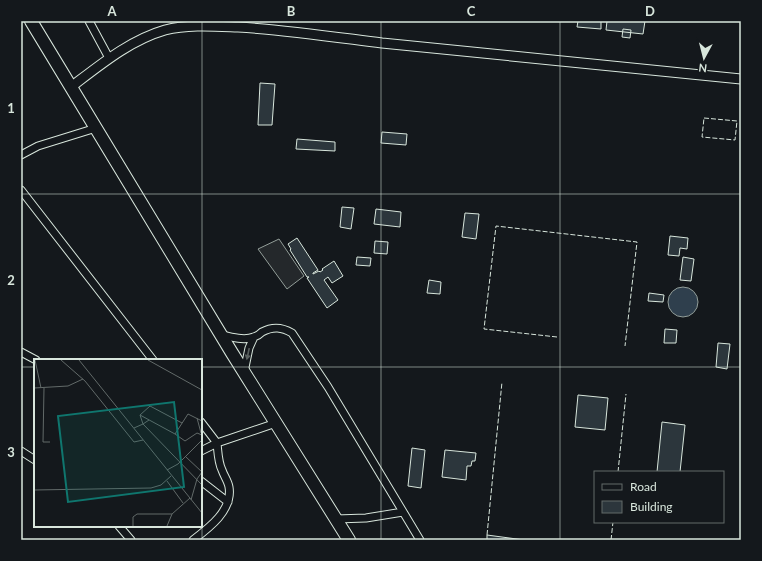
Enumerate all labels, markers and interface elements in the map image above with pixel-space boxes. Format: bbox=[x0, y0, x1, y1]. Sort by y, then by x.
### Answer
text: A bbox=[106, 3, 117, 19]
text: B bbox=[287, 3, 296, 19]
text: C bbox=[467, 3, 476, 19]
text: D bbox=[645, 3, 655, 19]
north arrow bbox=[684, 38, 724, 78]
text: N bbox=[698, 61, 708, 75]
text: 1 bbox=[7, 100, 15, 116]
text: 2 bbox=[7, 272, 15, 288]
one-way arrow bbox=[244, 348, 250, 360]
inset map bbox=[34, 359, 202, 527]
text: 3 bbox=[7, 444, 15, 460]
legend bbox=[594, 471, 724, 523]
text: Road bbox=[630, 479, 657, 494]
text: Building bbox=[630, 499, 673, 514]

